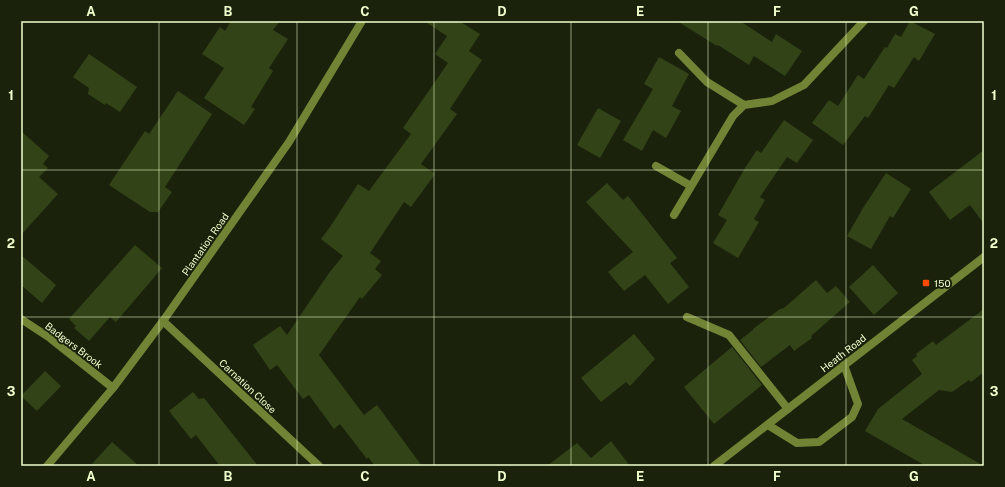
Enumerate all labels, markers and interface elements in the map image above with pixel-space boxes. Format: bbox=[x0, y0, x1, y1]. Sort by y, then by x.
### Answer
text: A bbox=[86, 4, 96, 19]
text: B bbox=[224, 4, 233, 19]
text: C bbox=[360, 4, 370, 19]
text: D bbox=[497, 4, 507, 19]
text: E bbox=[636, 4, 644, 19]
text: F bbox=[773, 4, 781, 19]
text: G bbox=[909, 4, 919, 19]
text: 1 bbox=[8, 88, 14, 103]
text: 1 bbox=[991, 88, 997, 103]
street label: Plantation Road bbox=[179, 210, 231, 278]
text: 2 bbox=[7, 236, 15, 251]
text: 2 bbox=[990, 236, 998, 251]
place label: 150 bbox=[934, 277, 951, 289]
marker: 150 bbox=[921, 278, 931, 288]
street label: Badgers Brook bbox=[43, 320, 105, 371]
street label: Heath Road bbox=[818, 332, 868, 374]
street label: Carnation Close bbox=[217, 357, 279, 416]
text: 3 bbox=[7, 384, 16, 399]
text: 3 bbox=[990, 384, 999, 399]
text: A bbox=[86, 469, 96, 484]
text: B bbox=[224, 469, 233, 484]
text: C bbox=[360, 469, 370, 484]
text: D bbox=[497, 469, 507, 484]
text: E bbox=[636, 469, 644, 484]
text: F bbox=[773, 469, 781, 484]
text: G bbox=[909, 469, 919, 484]

